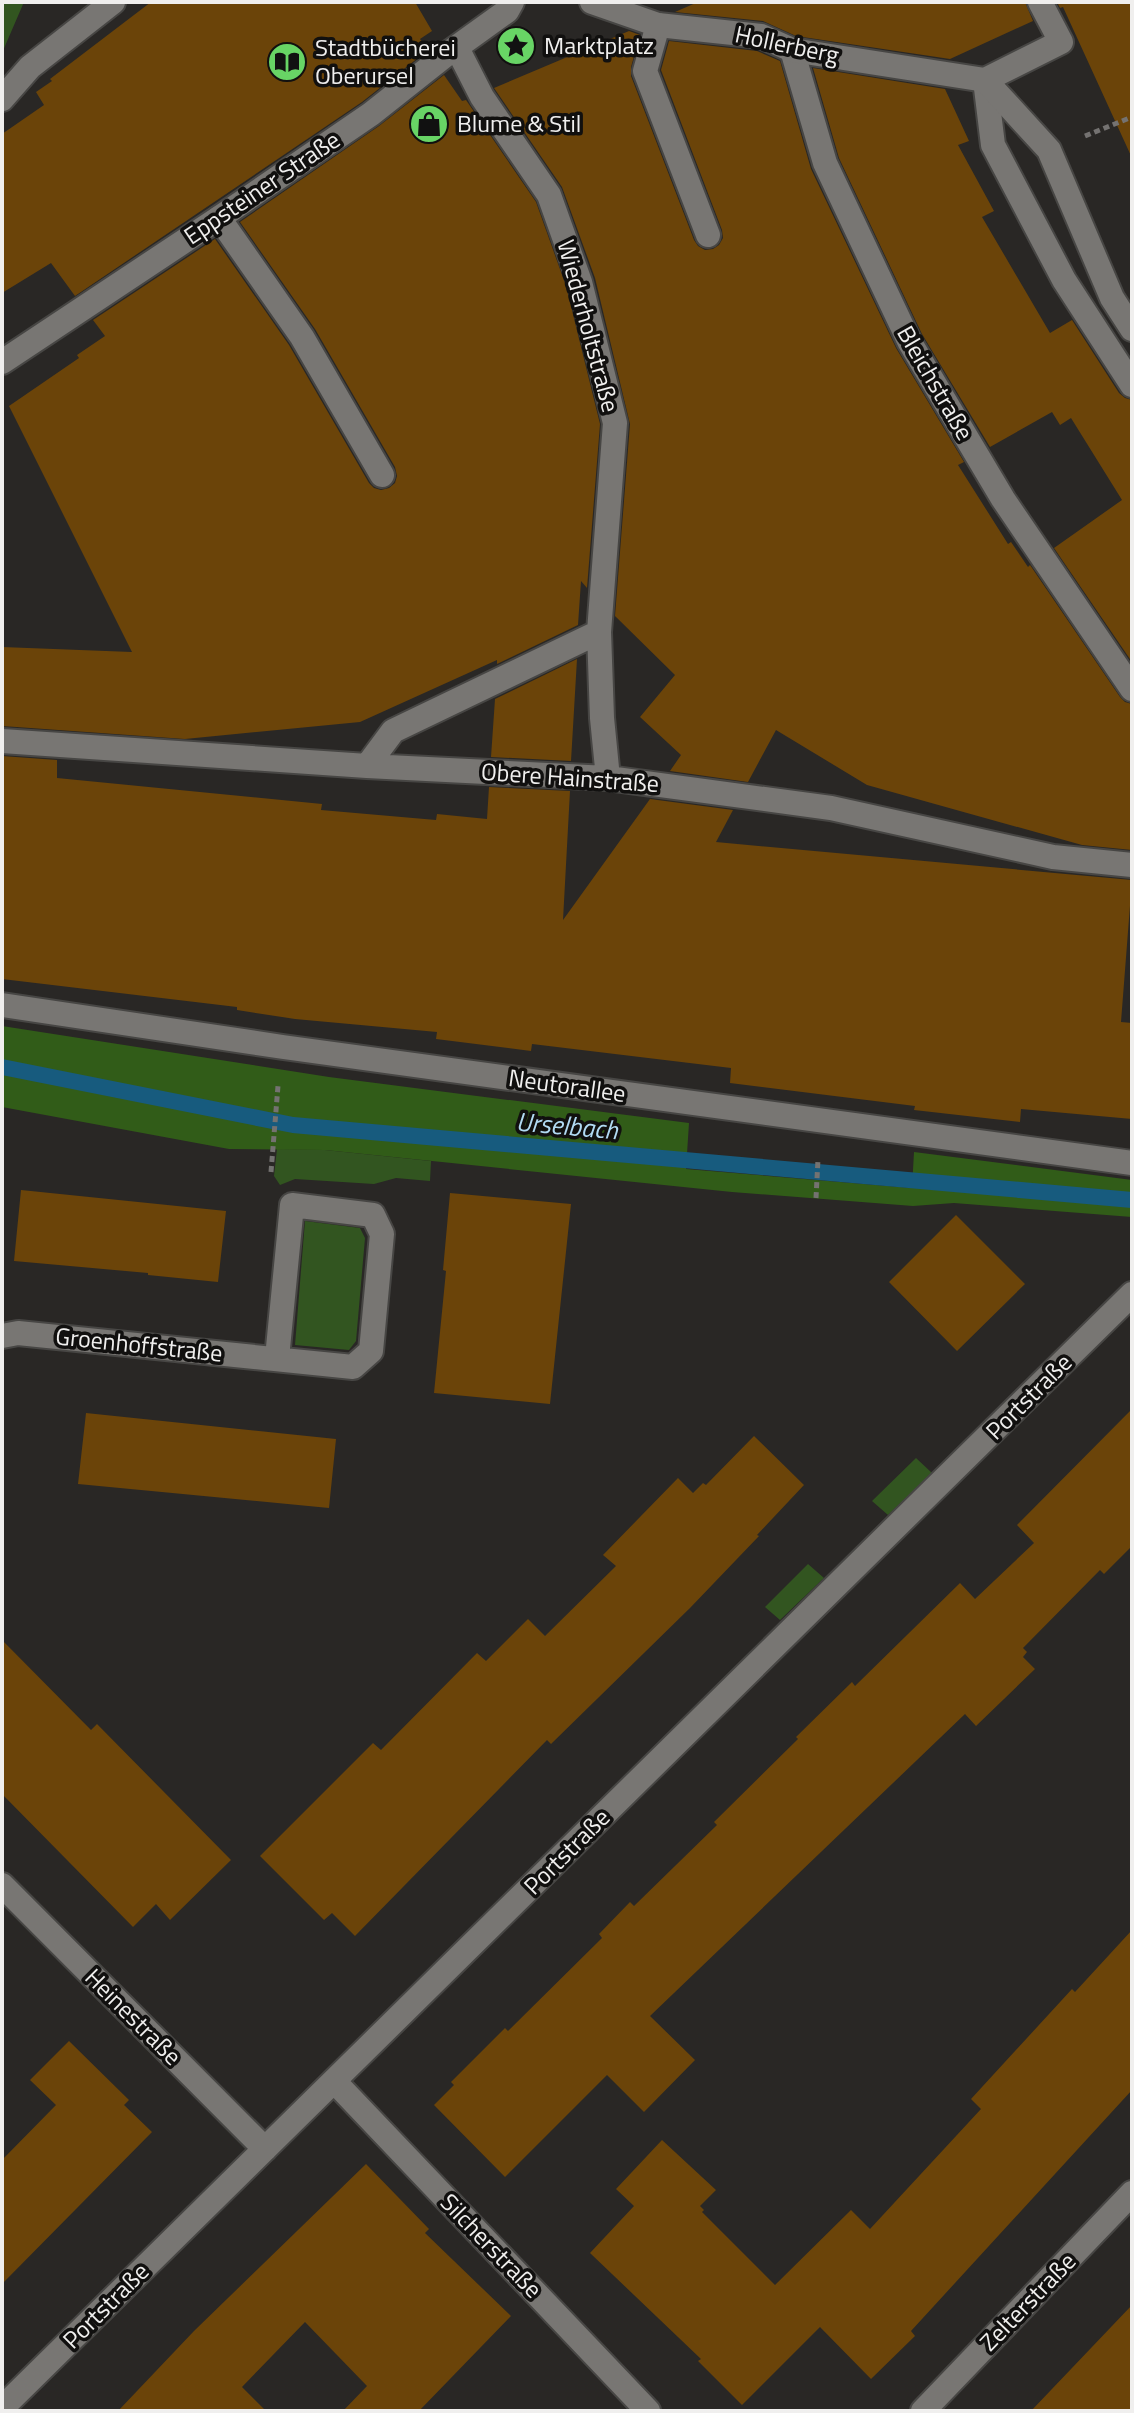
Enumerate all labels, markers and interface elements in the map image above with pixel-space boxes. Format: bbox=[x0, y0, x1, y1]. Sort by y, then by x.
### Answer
street label: Hollerberg bbox=[732, 15, 843, 73]
place icon: Marktplatz bbox=[495, 25, 537, 67]
place label: Marktplatz bbox=[544, 27, 654, 63]
place label: Stadtbücherei Oberursel bbox=[315, 29, 456, 93]
library icon: Stadtbücherei Oberursel bbox=[266, 41, 308, 83]
shop icon: Blume & Stil bbox=[408, 103, 450, 145]
place label: Blume & Stil bbox=[457, 105, 581, 141]
street label: Eppsteiner Straße bbox=[176, 121, 347, 253]
street label: Wiederholtstraße bbox=[549, 236, 629, 416]
street label: Bleichstraße bbox=[889, 319, 983, 446]
street label: Obere Hainstraße bbox=[480, 753, 660, 801]
street label: Neutorallee bbox=[506, 1059, 628, 1111]
water label: Urselbach bbox=[515, 1102, 620, 1149]
street label: Groenhoffstraße bbox=[54, 1317, 224, 1371]
street label: Portstraße bbox=[977, 1345, 1080, 1448]
street label: Portstraße bbox=[515, 1800, 618, 1903]
street label: Heinestraße bbox=[77, 1960, 190, 2073]
street label: Silcherstraße bbox=[432, 2185, 551, 2306]
street label: Zelterstraße bbox=[971, 2244, 1084, 2359]
street label: Portstraße bbox=[54, 2254, 157, 2357]

